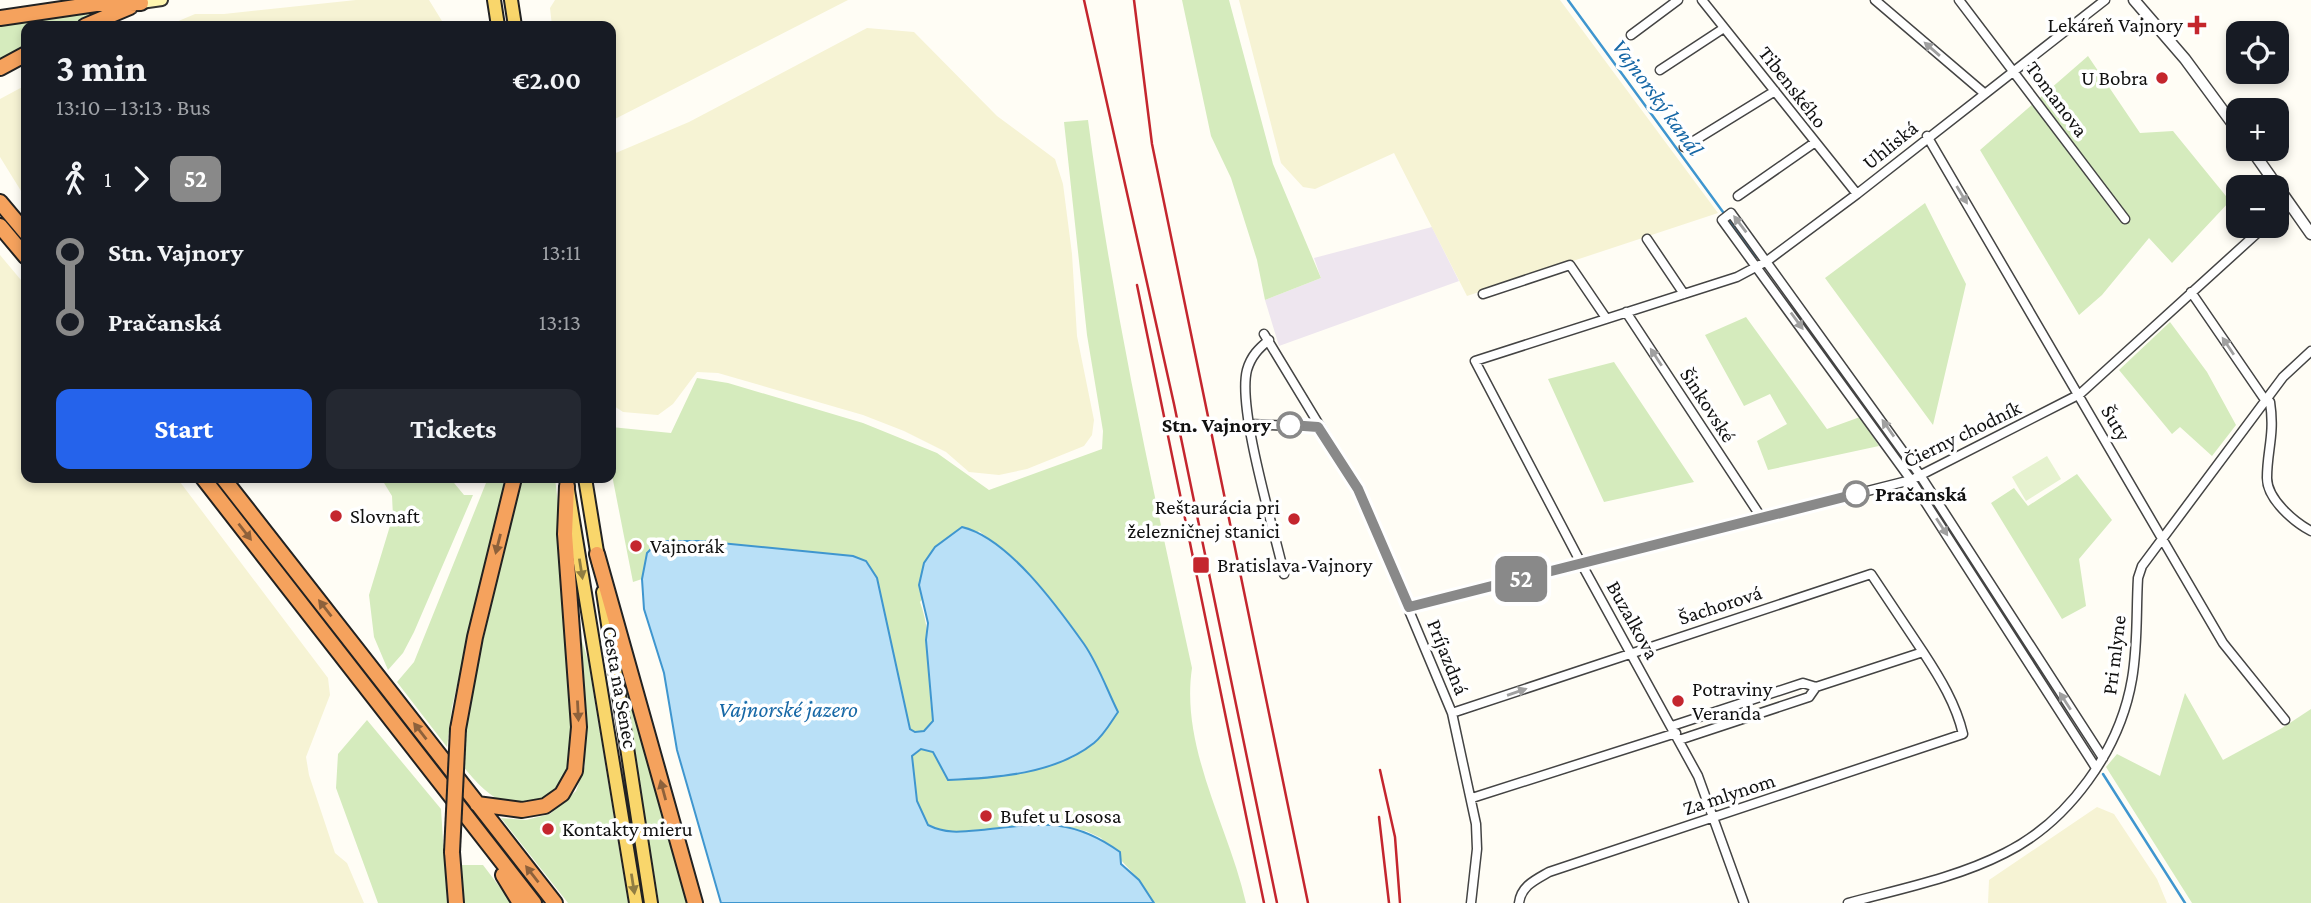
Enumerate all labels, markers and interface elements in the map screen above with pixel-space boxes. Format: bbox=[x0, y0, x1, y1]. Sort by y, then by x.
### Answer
place label: Lekáreň Vajnory bbox=[2047, 13, 2183, 37]
marker: Lekáreň Vajnory bbox=[2189, 17, 2205, 33]
map controls bbox=[2226, 21, 2289, 238]
button: locate bbox=[2226, 21, 2289, 84]
water label: Vajnorský kanál bbox=[1606, 34, 1709, 161]
street label: Tibenského bbox=[1754, 41, 1832, 133]
one-way arrow bbox=[1923, 41, 1941, 57]
text: 3 min bbox=[56, 47, 147, 89]
street label: Tomanova bbox=[2021, 56, 2093, 142]
text: €2.00 bbox=[512, 66, 581, 95]
place label: U Bobra bbox=[2081, 66, 2148, 90]
marker: U Bobra bbox=[2154, 70, 2170, 86]
text: 13:10 – 13:13 · Bus bbox=[56, 94, 211, 120]
button: + bbox=[2226, 98, 2289, 161]
street label: Uhliská bbox=[1858, 115, 1923, 174]
icon: walk bbox=[56, 160, 94, 198]
icon: forward bbox=[122, 160, 160, 198]
text: 52 bbox=[184, 165, 207, 192]
text: 1 bbox=[104, 166, 112, 192]
button: − bbox=[2226, 175, 2289, 238]
one-way arrow bbox=[1956, 186, 1968, 205]
one-way arrow bbox=[1733, 215, 1747, 233]
text: Stn. Vajnory bbox=[108, 238, 243, 267]
text: 13:11 bbox=[542, 239, 581, 265]
text: Pračanská bbox=[108, 308, 222, 337]
text: 13:13 bbox=[539, 309, 581, 335]
one-way arrow bbox=[1790, 312, 1804, 331]
one-way arrow bbox=[2222, 336, 2235, 356]
one-way arrow bbox=[1649, 348, 1662, 367]
street label: Šinkovské bbox=[1675, 363, 1741, 447]
button: Start bbox=[56, 389, 312, 469]
button: Tickets bbox=[326, 389, 581, 469]
street label: Čierny chodník bbox=[1899, 395, 2025, 473]
street label: Šuty bbox=[2096, 401, 2136, 445]
marker: Stn. Vajnory bbox=[1277, 412, 1303, 438]
place label: Stn. Vajnory bbox=[1162, 413, 1272, 437]
one-way arrow bbox=[1881, 419, 1895, 437]
marker: Pračanská bbox=[1843, 481, 1869, 507]
place label: Pračanská bbox=[1875, 482, 1967, 506]
place label: Reštaurácia pri železničnej stanici bbox=[1127, 495, 1281, 543]
place label: Slovnaft bbox=[350, 504, 421, 528]
marker: Slovnaft bbox=[328, 508, 344, 524]
marker: Reštaurácia pri železničnej stanici bbox=[1286, 511, 1302, 527]
one-way arrow bbox=[1935, 518, 1948, 537]
one-way arrow bbox=[238, 522, 253, 540]
one-way arrow bbox=[492, 533, 503, 555]
place label: Vajnorák bbox=[650, 534, 724, 558]
marker: Vajnorák bbox=[628, 538, 644, 554]
place label: Bratislava-Vajnory bbox=[1217, 553, 1373, 577]
marker: Bratislava-Vajnory bbox=[1191, 555, 1211, 575]
line badge: 52 bbox=[1490, 556, 1552, 602]
one-way arrow bbox=[576, 558, 587, 580]
text: 52 bbox=[1509, 565, 1533, 592]
street label: Buzalkova bbox=[1602, 576, 1665, 664]
street label: Šachorová bbox=[1675, 580, 1765, 630]
one-way arrow bbox=[318, 599, 332, 617]
street label: Pri mlyne bbox=[2097, 614, 2131, 696]
street label: Príjazdná bbox=[1422, 616, 1474, 699]
street label: Cesta na Senec bbox=[597, 624, 643, 750]
place label: Potraviny Veranda bbox=[1692, 677, 1773, 725]
one-way arrow bbox=[1506, 686, 1527, 697]
one-way arrow bbox=[2059, 691, 2072, 711]
marker: Potraviny Veranda bbox=[1670, 693, 1686, 709]
water label: Vajnorské jazero bbox=[718, 696, 858, 723]
one-way arrow bbox=[573, 700, 584, 722]
one-way arrow bbox=[413, 722, 428, 740]
street label: Za mlynom bbox=[1680, 768, 1778, 820]
one-way arrow bbox=[658, 779, 668, 800]
place label: Bufet u Lososa bbox=[1000, 804, 1122, 828]
marker: Bufet u Lososa bbox=[978, 808, 994, 824]
place label: Kontakty mieru bbox=[562, 817, 693, 841]
marker: Kontakty mieru bbox=[540, 821, 556, 837]
one-way arrow bbox=[524, 865, 539, 883]
one-way arrow bbox=[628, 873, 639, 895]

